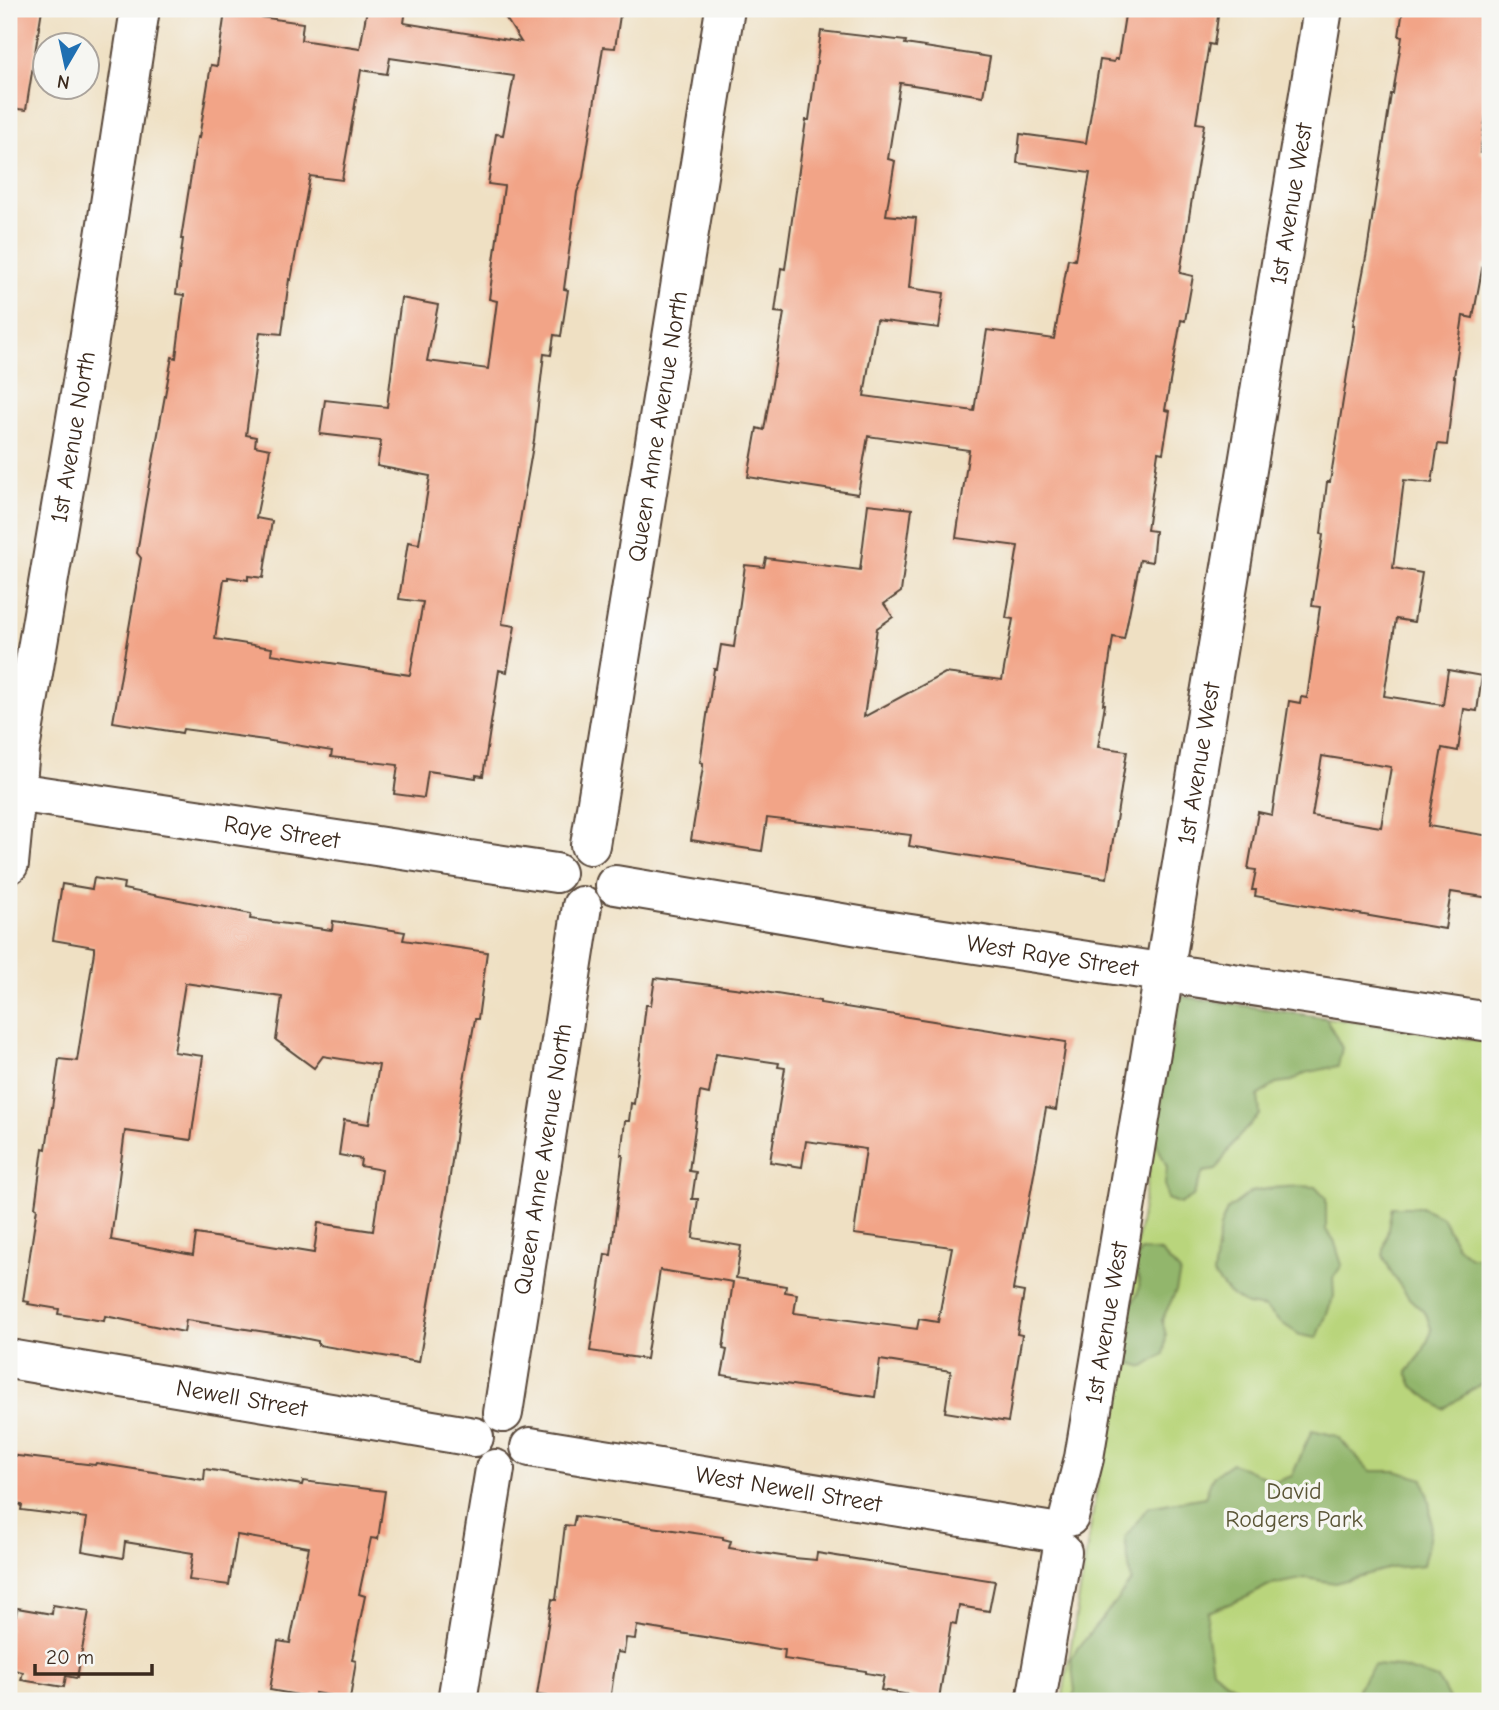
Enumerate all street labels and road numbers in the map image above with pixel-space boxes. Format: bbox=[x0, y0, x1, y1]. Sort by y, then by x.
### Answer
street label: 1st Avenue West bbox=[1264, 120, 1318, 287]
street label: Queen Anne Avenue North bbox=[622, 289, 693, 564]
street label: 1st Avenue North bbox=[45, 349, 101, 525]
street label: 1st Avenue West bbox=[1171, 679, 1226, 846]
street label: Raye Street bbox=[222, 809, 343, 855]
street label: West Raye Street bbox=[965, 929, 1141, 983]
street label: Queen Anne Avenue North bbox=[508, 1021, 578, 1297]
street label: 1st Avenue West bbox=[1079, 1239, 1134, 1406]
street label: Newell Street bbox=[174, 1373, 311, 1423]
street label: West Newell Street bbox=[693, 1460, 885, 1518]

